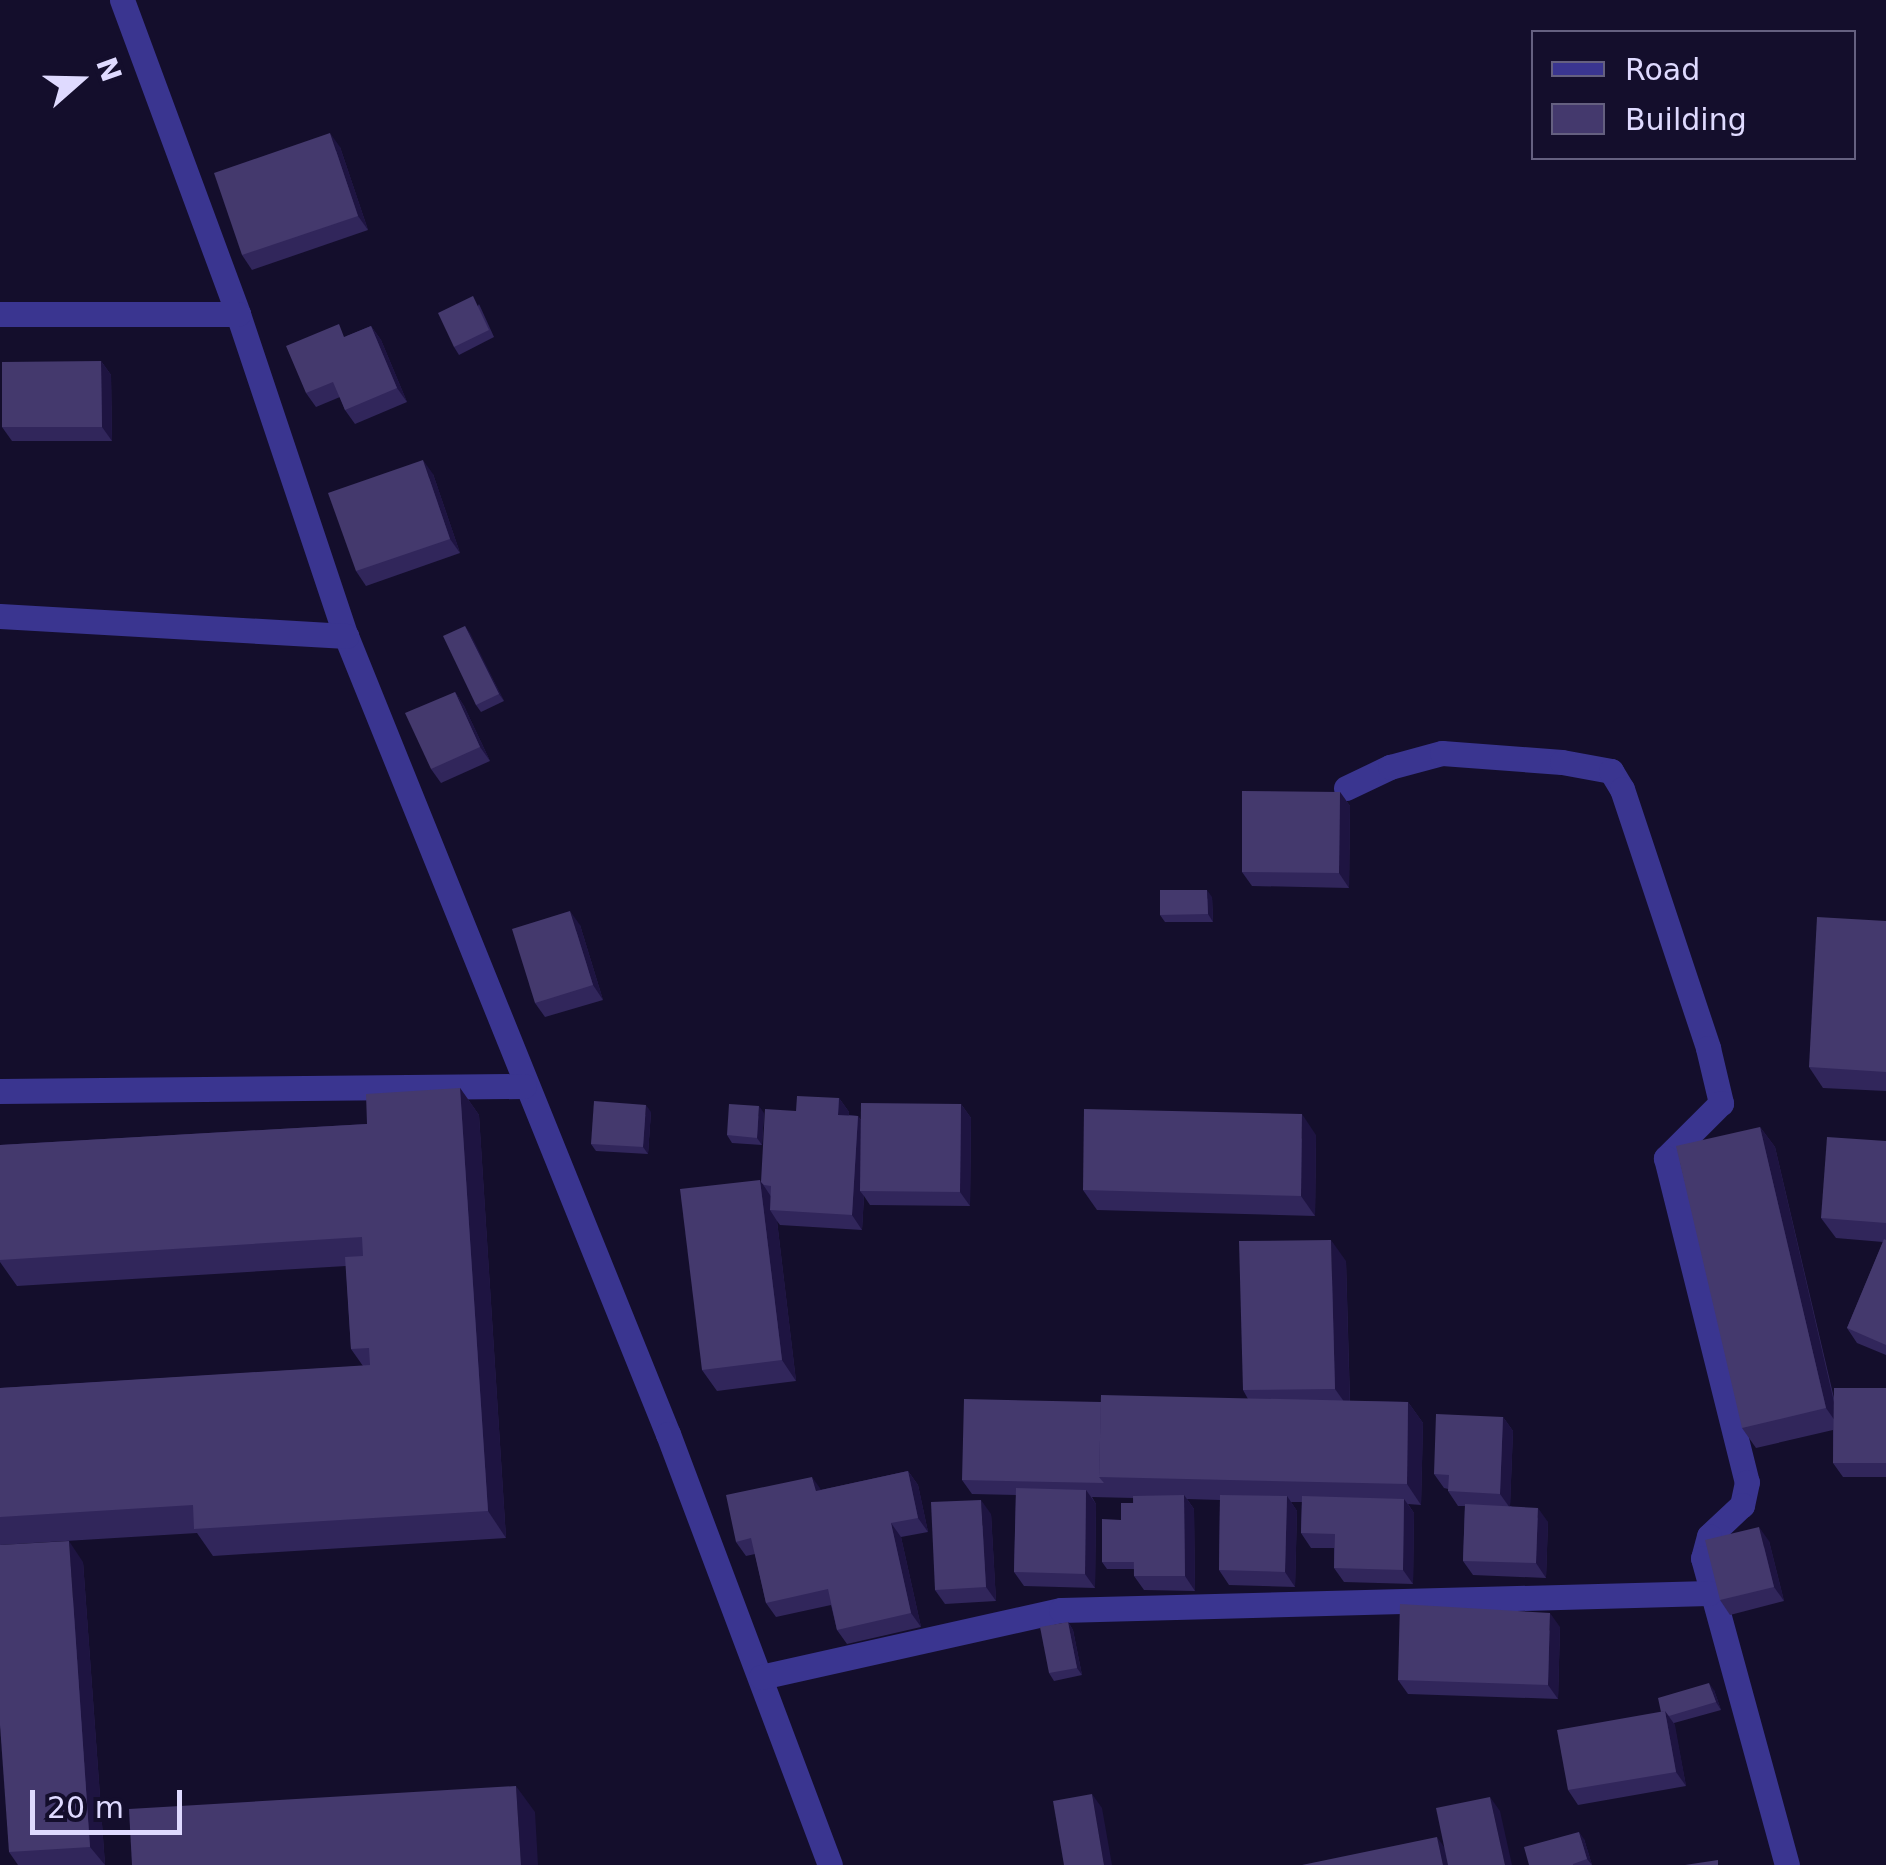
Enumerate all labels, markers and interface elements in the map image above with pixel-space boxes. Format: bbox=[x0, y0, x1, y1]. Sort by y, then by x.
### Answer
north arrow bbox=[30, 30, 130, 130]
legend bbox=[1531, 30, 1856, 160]
text: Road bbox=[1625, 52, 1700, 87]
text: N bbox=[89, 53, 128, 86]
text: Building bbox=[1625, 102, 1747, 137]
scale bar bbox=[35, 1770, 188, 1832]
text: 20 m bbox=[47, 1790, 124, 1825]

